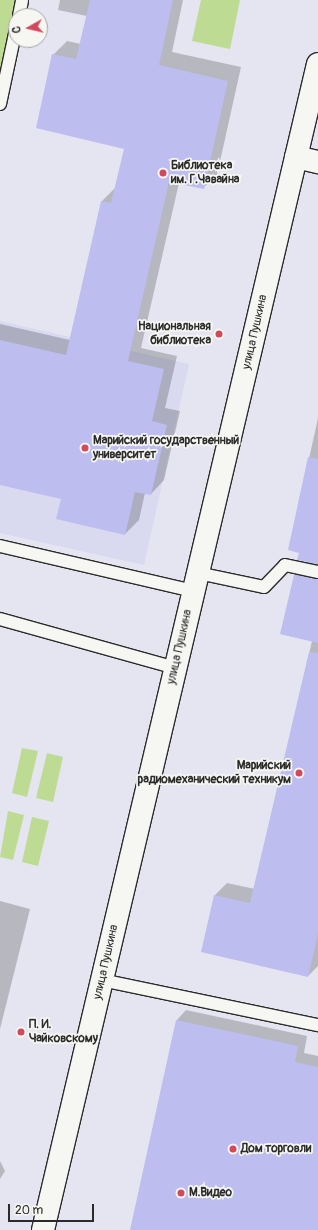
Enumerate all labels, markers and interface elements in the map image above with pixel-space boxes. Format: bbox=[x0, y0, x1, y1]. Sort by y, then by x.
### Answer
north arrow bbox=[8, 8, 48, 48]
text: С bbox=[10, 25, 24, 34]
place label: Библиотека им. Г.Чавайна bbox=[171, 159, 239, 187]
marker: Библиотека им. Г.Чавайна bbox=[158, 168, 168, 178]
street label: улица Пушкина bbox=[239, 293, 271, 371]
place label: Национальная библиотека bbox=[138, 320, 211, 348]
marker: Национальная библиотека bbox=[214, 329, 224, 339]
place label: Марийский государственный университет bbox=[93, 434, 239, 462]
marker: Марийский государственный университет bbox=[80, 443, 90, 453]
street label: улица Пушкина bbox=[164, 608, 196, 686]
place label: Марийский радиомеханический техникум bbox=[138, 759, 291, 787]
marker: Марийский радиомеханический техникум bbox=[294, 768, 304, 778]
street label: улица Пушкина bbox=[90, 923, 122, 1001]
place label: П. И. Чайковскому bbox=[29, 1018, 98, 1046]
marker: П. И. Чайковскому bbox=[16, 1027, 26, 1037]
place label: Дом торговли bbox=[241, 1142, 311, 1156]
marker: Дом торговли bbox=[228, 1144, 238, 1154]
place label: М.Видео bbox=[189, 1186, 232, 1200]
marker: М.Видео bbox=[176, 1188, 186, 1198]
scale bar bbox=[10, 1196, 96, 1222]
text: 20 m bbox=[15, 1203, 43, 1218]

